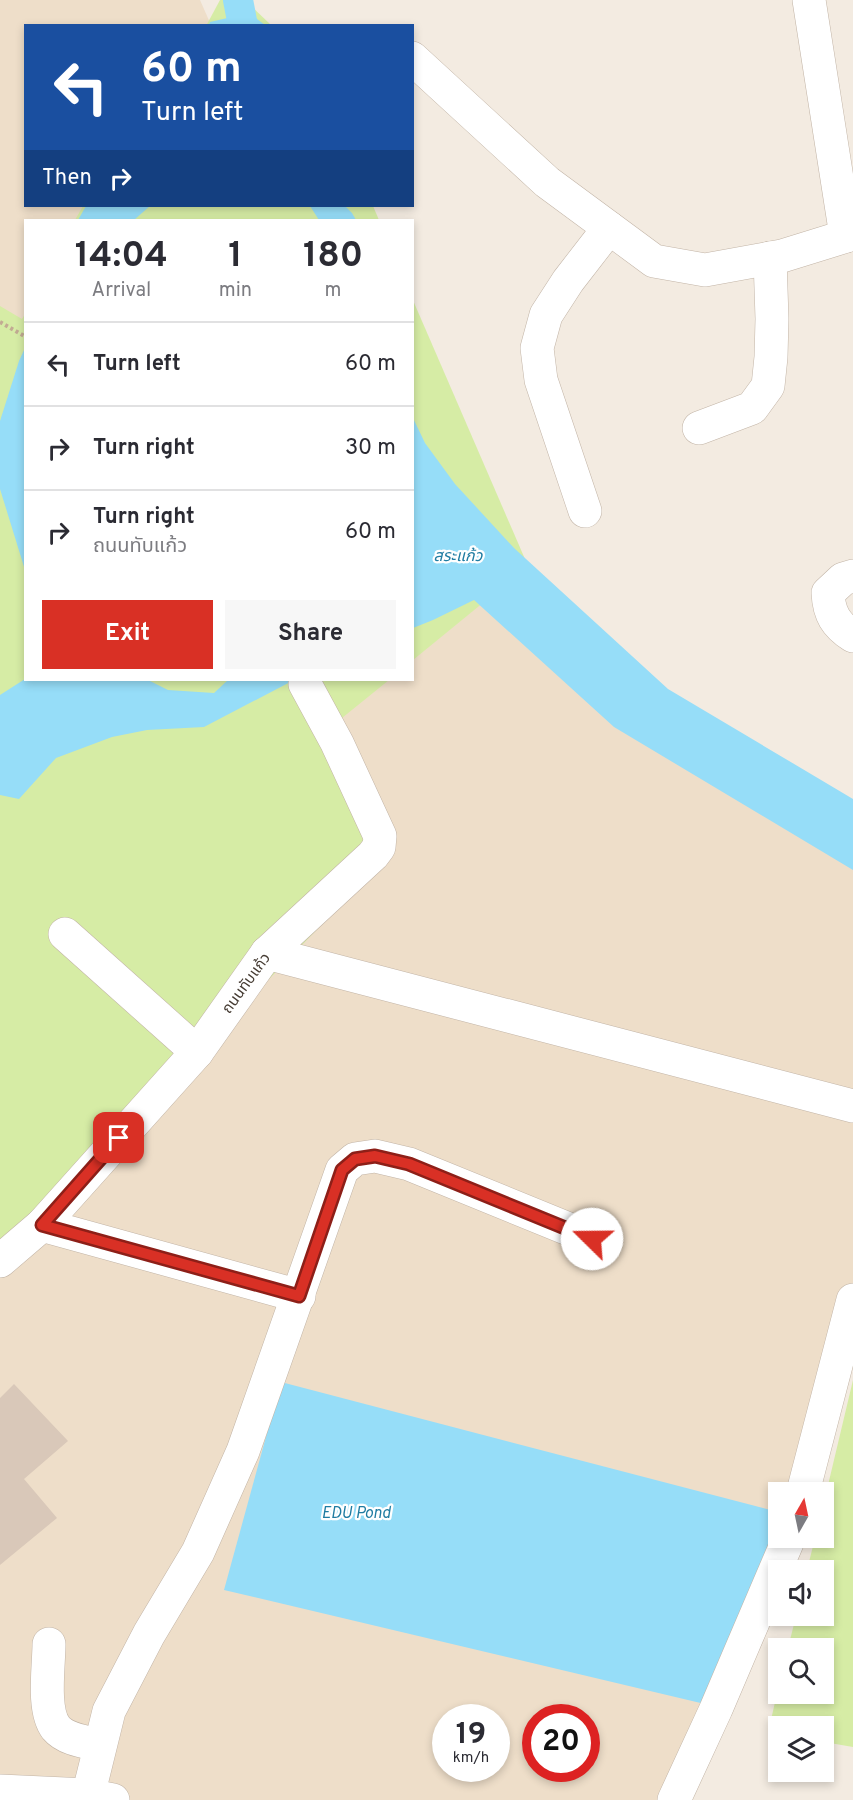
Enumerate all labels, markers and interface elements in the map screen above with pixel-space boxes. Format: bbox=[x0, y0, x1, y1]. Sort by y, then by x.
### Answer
text: 60 m bbox=[141, 44, 242, 97]
icon: left bbox=[42, 48, 120, 126]
text: Turn left bbox=[141, 96, 243, 130]
icon: right bbox=[104, 162, 137, 195]
text: Then bbox=[42, 165, 92, 192]
text: 14:04 bbox=[75, 234, 168, 280]
text: 1 bbox=[228, 234, 243, 280]
text: 180 bbox=[303, 234, 363, 280]
text: Arrival bbox=[92, 278, 151, 304]
text: min bbox=[219, 278, 252, 304]
text: m bbox=[325, 278, 342, 304]
icon: left bbox=[42, 348, 75, 381]
text: Turn left bbox=[93, 351, 181, 378]
text: 60 m bbox=[345, 351, 396, 378]
icon: right bbox=[42, 432, 75, 465]
text: Turn right bbox=[93, 435, 195, 462]
text: 30 m bbox=[345, 435, 396, 462]
text: Turn right bbox=[93, 504, 195, 531]
icon: right bbox=[42, 516, 75, 549]
text: 60 m bbox=[345, 519, 396, 546]
text: ถนนทับแก้ว bbox=[93, 534, 187, 560]
water label: สระแก้ว bbox=[434, 547, 484, 567]
button: Exit bbox=[42, 600, 213, 669]
button: Share bbox=[225, 600, 396, 669]
street label: ถนนทับแก้ว bbox=[219, 950, 276, 1018]
pin bbox=[93, 1112, 144, 1163]
icon: arrive bbox=[102, 1121, 135, 1154]
position arrow bbox=[560, 1207, 624, 1271]
north arrow bbox=[768, 1482, 834, 1548]
map controls bbox=[768, 1482, 834, 1782]
water label: EDU Pond bbox=[322, 1504, 392, 1524]
button: sound bbox=[768, 1560, 834, 1626]
button: search bbox=[768, 1638, 834, 1704]
speed limit sign: 20 bbox=[522, 1704, 600, 1782]
button: layers bbox=[768, 1716, 834, 1782]
text: 19 bbox=[456, 1717, 486, 1754]
text: km/h bbox=[453, 1749, 489, 1768]

